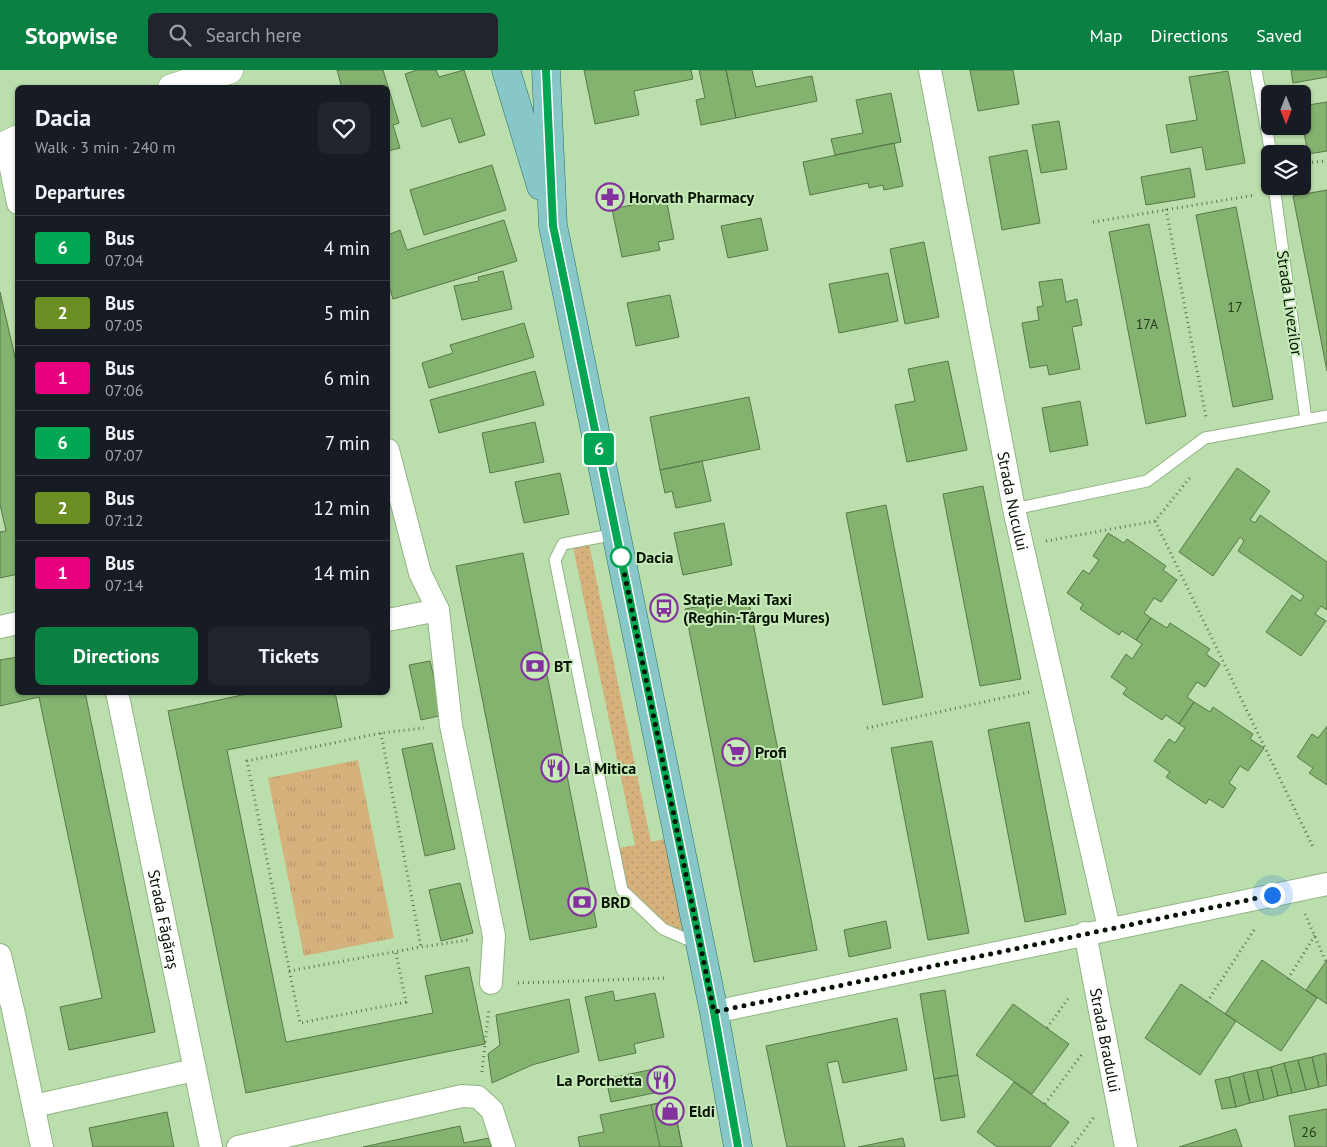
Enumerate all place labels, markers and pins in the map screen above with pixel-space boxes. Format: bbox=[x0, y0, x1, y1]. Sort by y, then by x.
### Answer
pharmacy icon: Horvath Pharmacy bbox=[595, 182, 625, 212]
place label: Horvath Pharmacy bbox=[629, 187, 754, 207]
marker: Dacia bbox=[610, 546, 632, 568]
place label: Dacia bbox=[636, 547, 674, 567]
place label: Stație Maxi Taxi (Reghin-Târgu Mures) bbox=[683, 589, 830, 627]
bus stop icon: Stație Maxi Taxi (Reghin-Târgu Mures) bbox=[649, 593, 679, 623]
bank icon: BT bbox=[520, 651, 550, 681]
place label: BT bbox=[554, 656, 572, 676]
supermarket icon: Profi bbox=[721, 737, 751, 767]
place label: Profi bbox=[755, 742, 787, 762]
restaurant icon: La Mitica bbox=[540, 753, 570, 783]
place label: La Mitica bbox=[574, 758, 636, 778]
bank icon: BRD bbox=[567, 887, 597, 917]
place label: BRD bbox=[601, 892, 630, 912]
restaurant icon: La Porchetta bbox=[646, 1065, 676, 1095]
place label: La Porchetta bbox=[556, 1070, 642, 1090]
shop icon: Eldi bbox=[655, 1096, 685, 1126]
place label: Eldi bbox=[689, 1101, 715, 1121]

